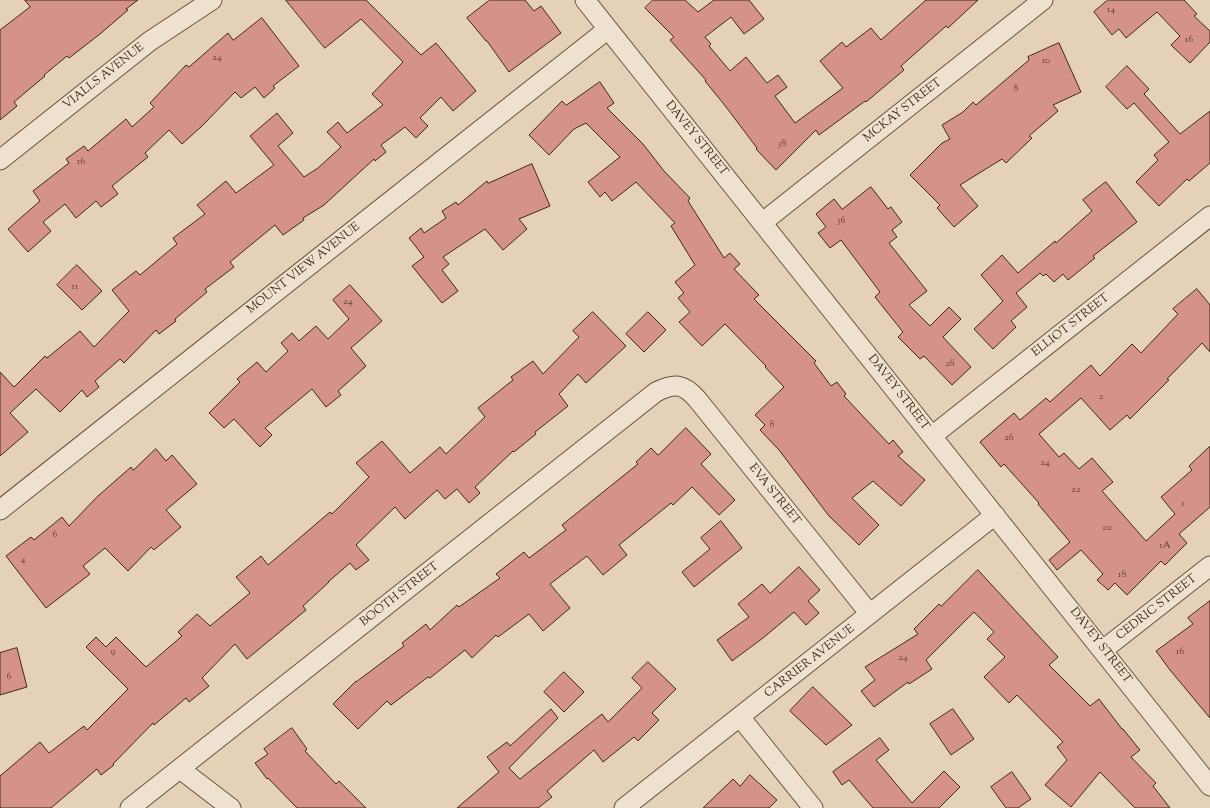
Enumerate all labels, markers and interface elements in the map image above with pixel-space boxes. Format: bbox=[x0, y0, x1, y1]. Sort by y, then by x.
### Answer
house number: 14 bbox=[1107, 4, 1115, 16]
house number: 16 bbox=[1185, 34, 1193, 46]
street label: VIALLS AVENUE bbox=[61, 41, 147, 113]
house number: 24 bbox=[212, 52, 222, 64]
house number: 10 bbox=[1042, 55, 1050, 67]
street label: MCKAY STREET bbox=[861, 76, 945, 146]
house number: 8 bbox=[1014, 83, 1018, 95]
street label: DAVEY STREET bbox=[661, 99, 731, 179]
house number: 38 bbox=[777, 138, 787, 150]
house number: 16 bbox=[77, 156, 85, 168]
house number: 36 bbox=[837, 215, 845, 227]
street label: MOUNT VIEW AVENUE bbox=[244, 220, 364, 318]
house number: 11 bbox=[72, 281, 78, 293]
street label: ELLIOT STREET bbox=[1030, 291, 1112, 361]
house number: 24 bbox=[343, 296, 353, 308]
street label: DAVEY STREET bbox=[864, 352, 932, 434]
house number: 28 bbox=[945, 358, 955, 370]
house number: 2 bbox=[1099, 391, 1103, 403]
house number: 8 bbox=[770, 419, 774, 431]
house number: 26 bbox=[1004, 432, 1014, 444]
house number: 24 bbox=[1040, 457, 1050, 469]
street label: EVA STREET bbox=[745, 461, 803, 529]
house number: 22 bbox=[1071, 484, 1081, 496]
house number: 1 bbox=[1181, 498, 1185, 510]
house number: 20 bbox=[1102, 522, 1112, 534]
house number: 6 bbox=[53, 529, 57, 541]
house number: 1A bbox=[1159, 540, 1171, 552]
house number: 4 bbox=[20, 554, 26, 566]
street label: BOOTH STREET bbox=[358, 560, 442, 630]
house number: 18 bbox=[1118, 569, 1126, 581]
street label: CEDRIC STREET bbox=[1114, 572, 1200, 644]
street label: DAVEY STREET bbox=[1066, 605, 1134, 687]
street label: CARRIER AVENUE bbox=[762, 622, 858, 702]
house number: 9 bbox=[111, 646, 115, 658]
house number: 16 bbox=[1176, 646, 1184, 658]
house number: 24 bbox=[898, 652, 908, 664]
house number: 6 bbox=[7, 671, 11, 683]

